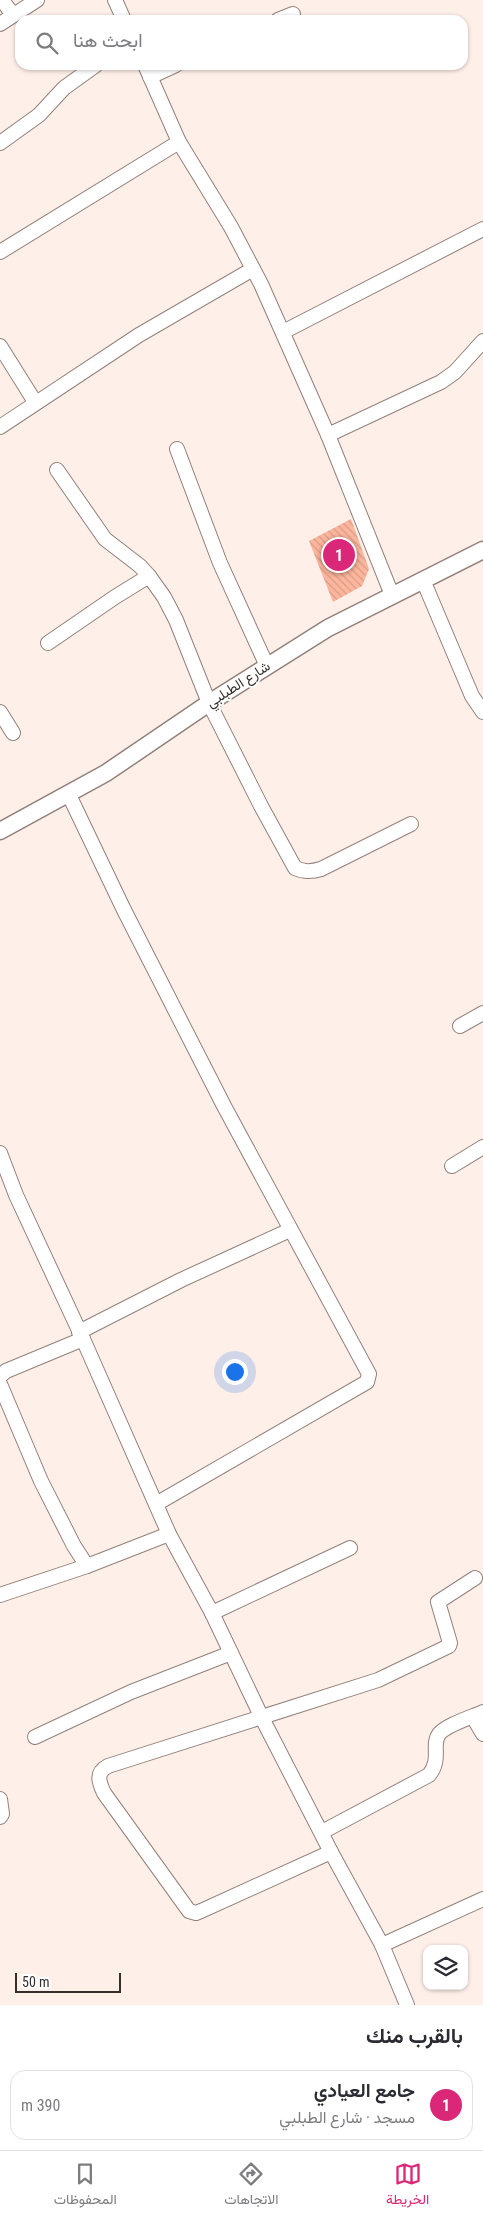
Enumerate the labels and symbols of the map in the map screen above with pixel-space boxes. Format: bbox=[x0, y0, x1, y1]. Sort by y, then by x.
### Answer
pin: 1 bbox=[323, 536, 355, 574]
street label: شارع الطبلبي bbox=[203, 658, 275, 714]
your location bbox=[222, 1359, 248, 1385]
scale bar bbox=[15, 1970, 121, 1993]

